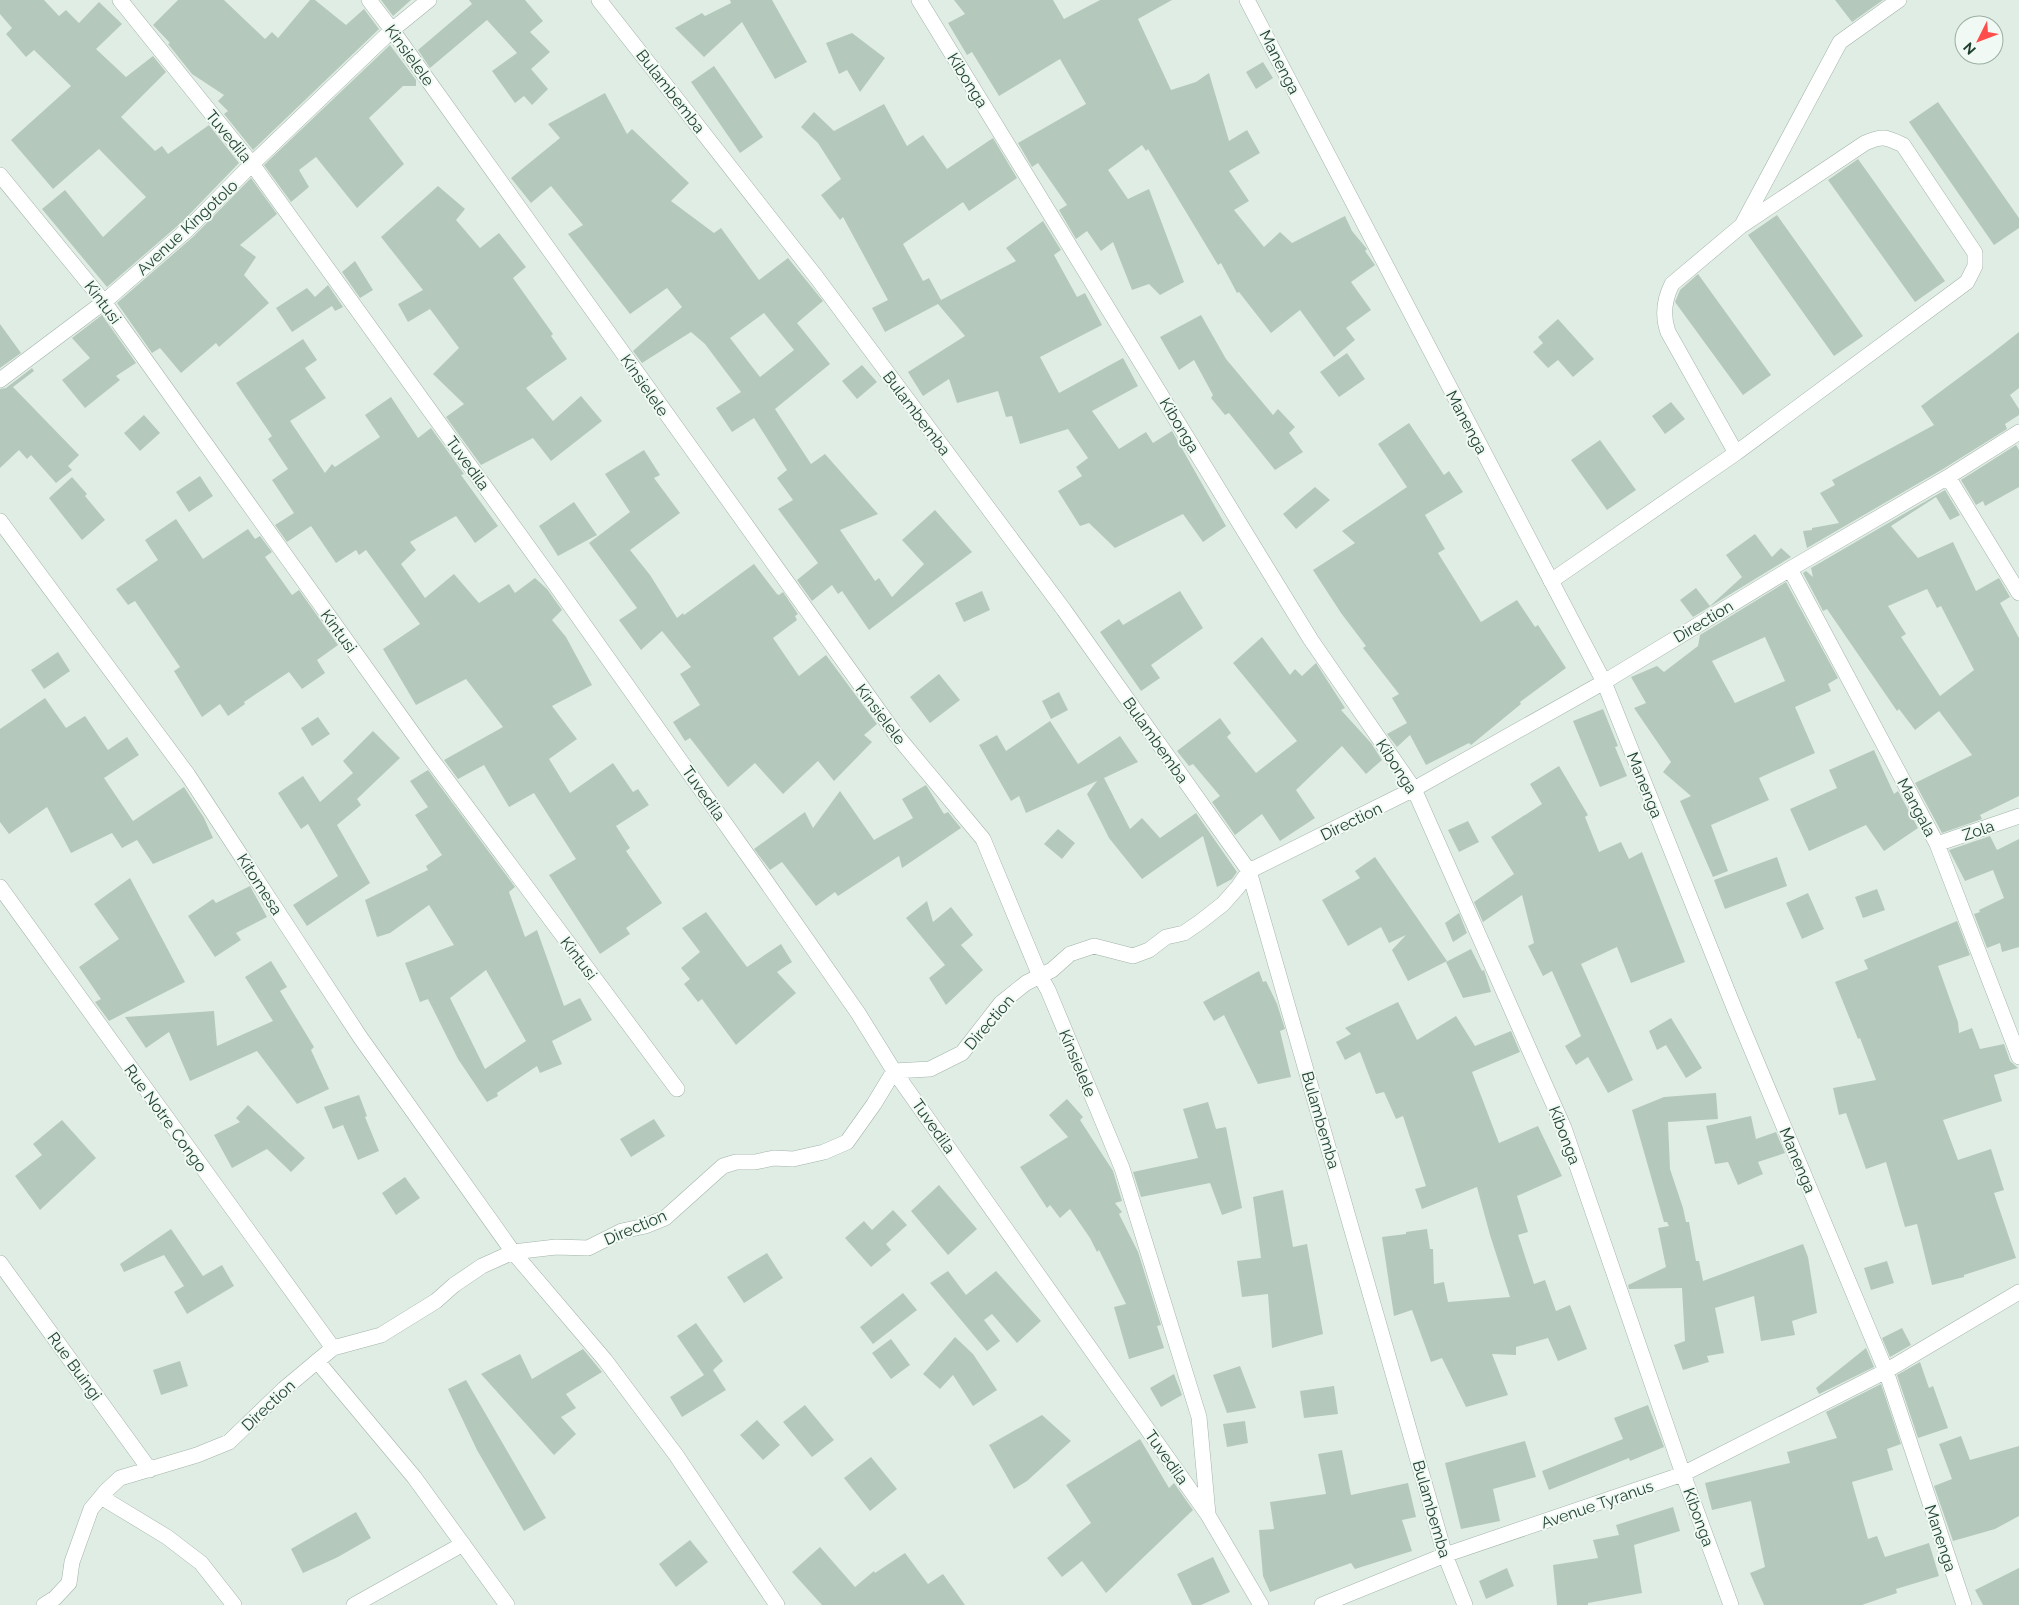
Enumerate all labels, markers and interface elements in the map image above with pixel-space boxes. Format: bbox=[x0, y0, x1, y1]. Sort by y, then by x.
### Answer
north arrow bbox=[1954, 15, 2004, 65]
street label: Kinsielele bbox=[381, 21, 438, 90]
street label: Manenga bbox=[1255, 27, 1304, 97]
text: N bbox=[1960, 39, 1979, 58]
street label: Bulambemba bbox=[632, 46, 709, 137]
street label: Kibonga bbox=[943, 49, 992, 111]
street label: Tuvedila bbox=[202, 106, 256, 166]
street label: Avenue Kingotolo bbox=[133, 176, 242, 279]
street label: Kintusi bbox=[80, 277, 125, 328]
street label: Kinsielele bbox=[616, 351, 673, 420]
street label: Bulambemba bbox=[879, 367, 954, 459]
street label: Manenga bbox=[1442, 387, 1491, 457]
street label: Kibonga bbox=[1156, 394, 1203, 456]
street label: Tuvedila bbox=[442, 433, 494, 494]
street label: Direction bbox=[1670, 596, 1737, 647]
street label: Kintusi bbox=[316, 606, 361, 657]
street label: Kinsielele bbox=[852, 680, 910, 748]
street label: Bulambemba bbox=[1119, 694, 1192, 787]
street label: Kibonga bbox=[1372, 735, 1421, 797]
street label: Manenga bbox=[1623, 749, 1666, 821]
street label: Tuvedila bbox=[678, 762, 729, 824]
street label: Mangala bbox=[1893, 775, 1940, 840]
street label: Direction bbox=[1317, 798, 1385, 844]
street label: Zola bbox=[1960, 816, 1997, 845]
street label: Kitomesa bbox=[233, 850, 286, 918]
street label: Kintusi bbox=[556, 933, 601, 984]
street label: Direction bbox=[961, 991, 1018, 1054]
street label: Kinsielele bbox=[1055, 1027, 1100, 1100]
street label: Rue Notre Congo bbox=[120, 1061, 211, 1176]
street label: Bulambemba bbox=[1298, 1069, 1344, 1171]
street label: Tuvedila bbox=[908, 1095, 959, 1157]
street label: Kibonga bbox=[1545, 1103, 1584, 1167]
street label: Manenga bbox=[1775, 1125, 1820, 1196]
street label: Direction bbox=[601, 1206, 669, 1249]
street label: Rue Buingi bbox=[43, 1328, 106, 1404]
street label: Direction bbox=[238, 1376, 299, 1435]
street label: Tuvedila bbox=[1141, 1426, 1192, 1488]
street label: Bulambemba bbox=[1409, 1458, 1455, 1560]
street label: Avenue Tyranus bbox=[1538, 1476, 1656, 1533]
street label: Kibonga bbox=[1679, 1485, 1718, 1549]
street label: Manenga bbox=[1921, 1502, 1960, 1574]

